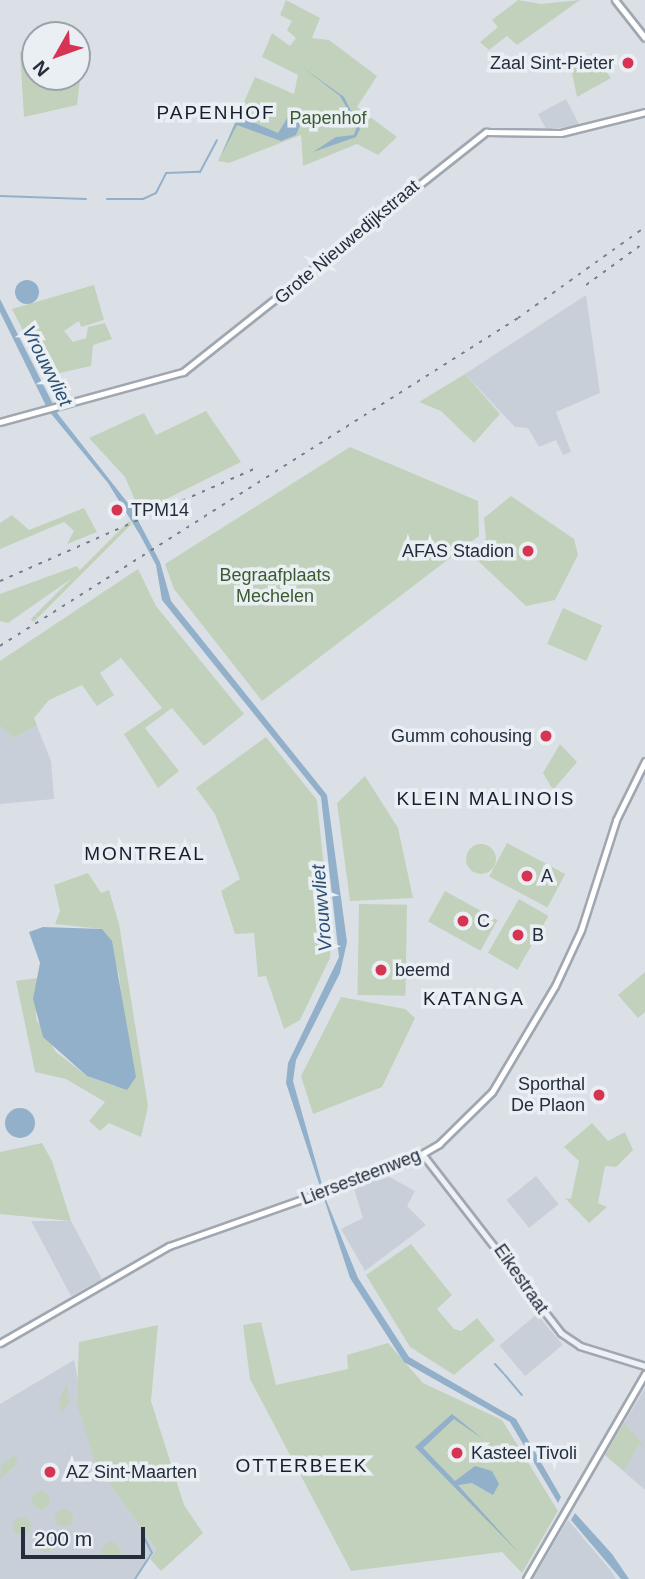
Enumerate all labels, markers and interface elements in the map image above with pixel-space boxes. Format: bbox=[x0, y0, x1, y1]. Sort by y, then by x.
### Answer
north arrow bbox=[21, 21, 91, 91]
place label: Zaal Sint-Pieter bbox=[490, 52, 614, 74]
marker: Zaal Sint-Pieter bbox=[620, 55, 636, 71]
text: N bbox=[29, 57, 54, 81]
district label: PAPENHOF bbox=[157, 102, 275, 124]
park label: Papenhof bbox=[289, 107, 367, 129]
street label: Grote Nieuwedijkstraat bbox=[270, 175, 424, 309]
water label: Vrouwvliet bbox=[17, 322, 77, 410]
place label: TPM14 bbox=[131, 499, 189, 521]
marker: TPM14 bbox=[109, 502, 125, 518]
place label: AFAS Stadion bbox=[402, 540, 514, 562]
marker: AFAS Stadion bbox=[520, 543, 536, 559]
park label: Begraafplaats Mechelen bbox=[219, 565, 331, 608]
place label: Gumm cohousing bbox=[391, 725, 532, 747]
marker: Gumm cohousing bbox=[538, 728, 554, 744]
district label: KLEIN MALINOIS bbox=[398, 788, 574, 810]
district label: MONTREAL bbox=[85, 843, 205, 865]
water label: Vrouwvliet bbox=[307, 864, 337, 952]
place label: A bbox=[541, 865, 553, 887]
marker: A bbox=[519, 868, 535, 884]
place label: C bbox=[477, 910, 490, 932]
marker: C bbox=[455, 913, 471, 929]
place label: B bbox=[532, 924, 544, 946]
marker: B bbox=[510, 927, 526, 943]
place label: beemd bbox=[395, 959, 450, 981]
marker: beemd bbox=[373, 962, 389, 978]
district label: KATANGA bbox=[424, 988, 524, 1010]
place label: Sporthal De Plaon bbox=[511, 1074, 585, 1116]
marker: Sporthal De Plaon bbox=[591, 1087, 607, 1103]
street label: Liersesteenweg bbox=[298, 1144, 424, 1210]
street label: Eikestraat bbox=[489, 1240, 553, 1318]
place label: Kasteel Tivoli bbox=[471, 1442, 577, 1464]
marker: Kasteel Tivoli bbox=[449, 1445, 465, 1461]
district label: OTTERBEEK bbox=[237, 1455, 367, 1477]
place label: AZ Sint-Maarten bbox=[66, 1461, 197, 1483]
marker: AZ Sint-Maarten bbox=[40, 1462, 60, 1482]
scale bar bbox=[24, 1512, 149, 1556]
text: 200 m bbox=[34, 1527, 92, 1550]

